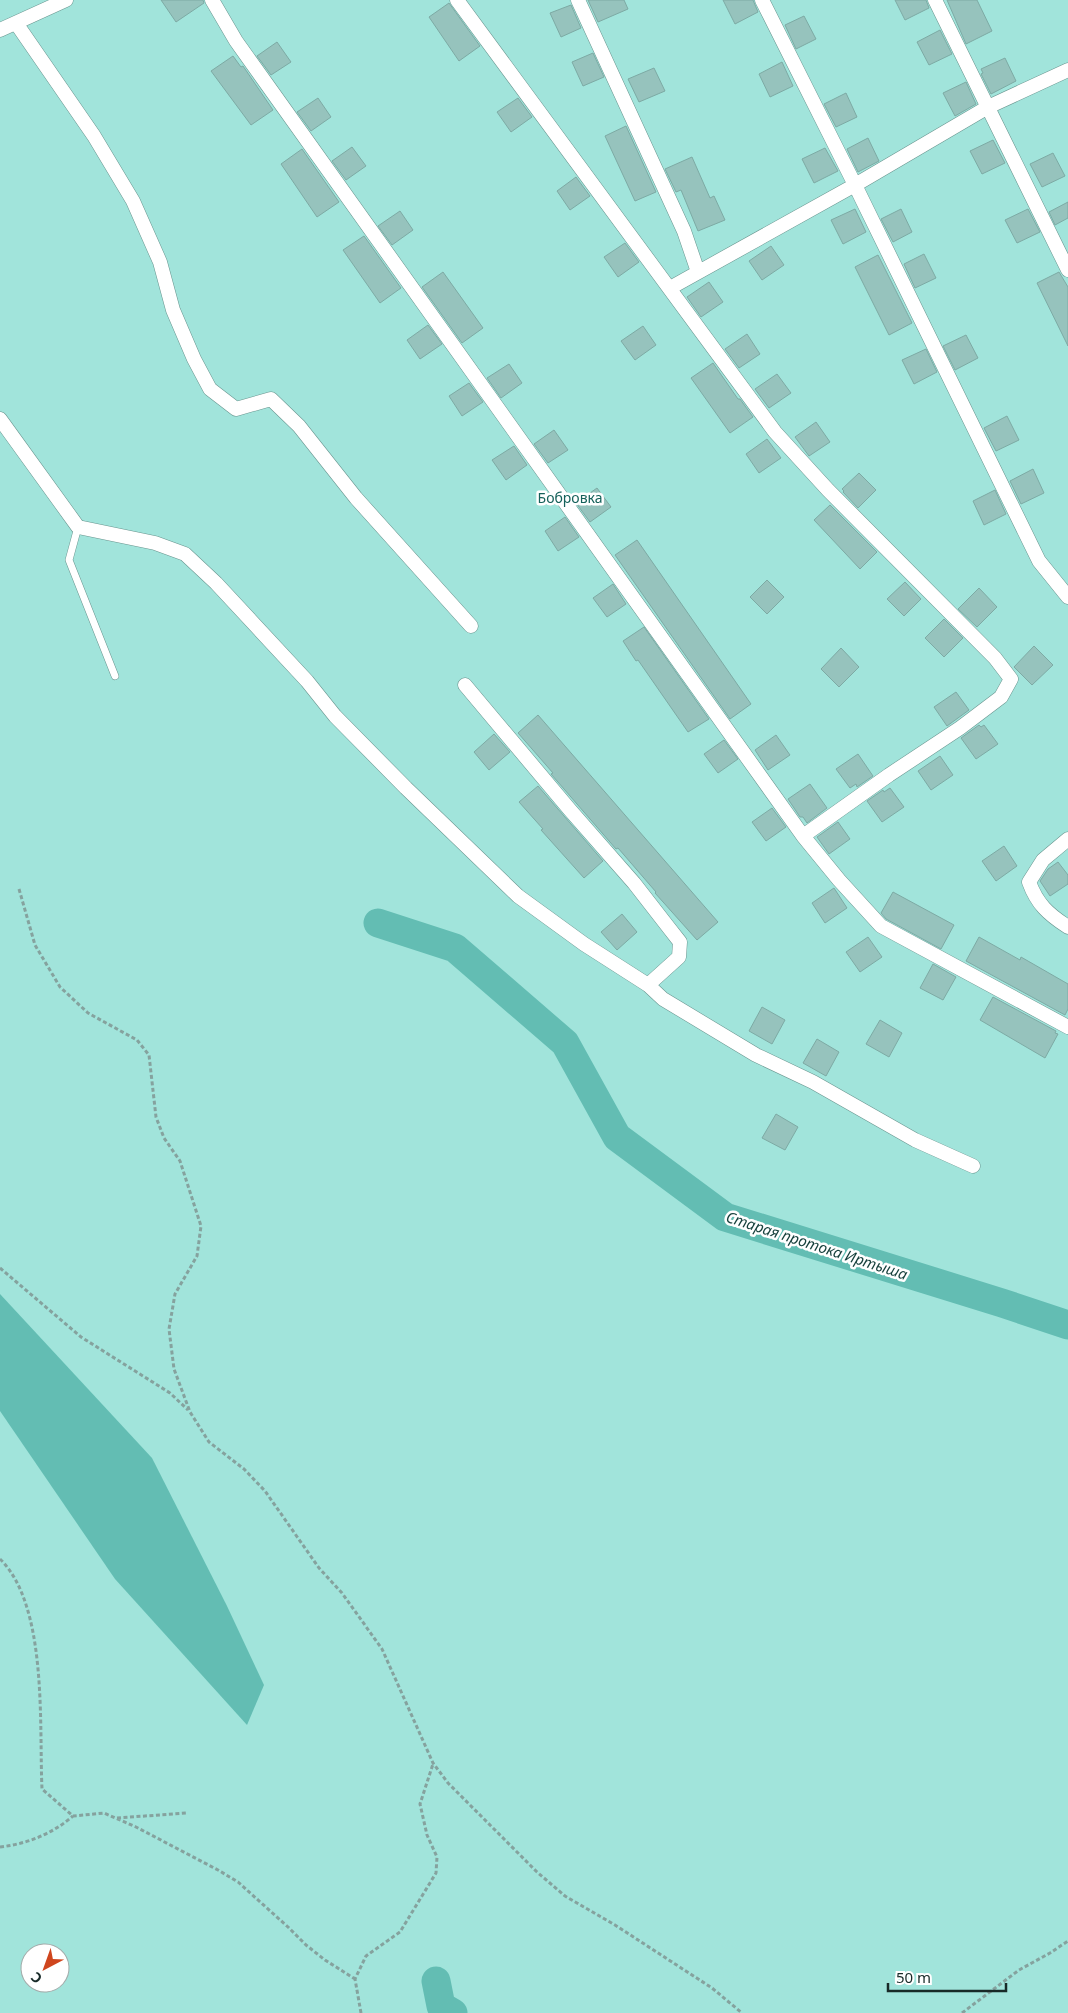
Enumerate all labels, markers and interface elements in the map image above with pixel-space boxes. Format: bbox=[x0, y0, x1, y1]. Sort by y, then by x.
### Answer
park label: Бобровка bbox=[538, 488, 602, 507]
water label: Старая протока Иртыша bbox=[724, 1206, 911, 1284]
north arrow bbox=[20, 1943, 70, 1993]
scale bar bbox=[888, 1960, 1006, 1992]
text: 50 m bbox=[896, 1967, 931, 1987]
text: С bbox=[27, 1968, 46, 1988]

